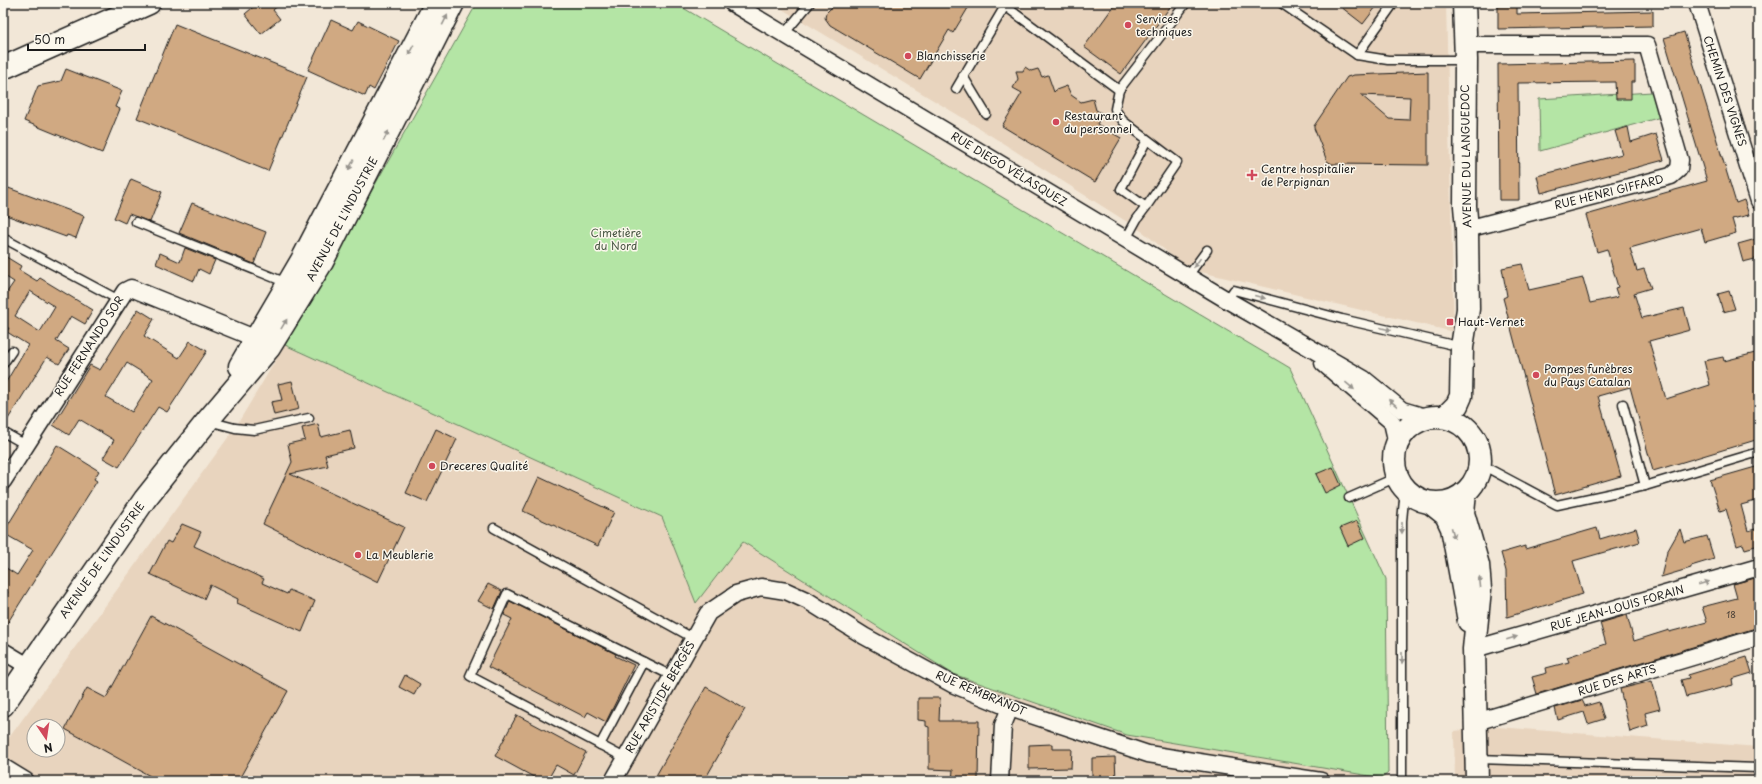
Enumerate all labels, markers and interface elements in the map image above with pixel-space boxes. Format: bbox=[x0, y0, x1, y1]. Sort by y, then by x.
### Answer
place label: Services techniques bbox=[1136, 10, 1192, 40]
one-way arrow bbox=[441, 14, 448, 26]
marker: Services techniques bbox=[1123, 20, 1133, 30]
scale bar bbox=[28, 26, 145, 52]
text: 50 m bbox=[34, 30, 65, 48]
street label: CHEMIN DES VIGNES bbox=[1699, 33, 1751, 149]
one-way arrow bbox=[408, 44, 415, 56]
place label: Blanchisserie bbox=[916, 47, 986, 64]
marker: Blanchisserie bbox=[903, 51, 913, 61]
street label: AVENUE DU LANGUEDOC bbox=[1456, 84, 1475, 228]
place label: Restaurant du personnel bbox=[1064, 107, 1132, 137]
marker: Restaurant du personnel bbox=[1051, 117, 1061, 127]
street label: RUE DIEGO VÉLASQUEZ bbox=[948, 127, 1070, 210]
one-way arrow bbox=[383, 130, 389, 142]
street label: AVENUE DE L'INDUSTRIE bbox=[301, 153, 382, 284]
one-way arrow bbox=[348, 159, 354, 171]
place label: Centre hospitalier de Perpignan bbox=[1261, 160, 1355, 190]
marker: Centre hospitalier de Perpignan bbox=[1246, 169, 1258, 181]
street label: RUE HENRI GIFFARD bbox=[1552, 170, 1665, 213]
park label: Cimetière du Nord bbox=[590, 224, 642, 254]
one-way arrow bbox=[1193, 257, 1201, 268]
street label: RUE FERNANDO SOR bbox=[50, 292, 128, 399]
one-way arrow bbox=[1253, 294, 1266, 300]
place label: Haut-Vernet bbox=[1458, 313, 1525, 330]
marker: Haut-Vernet bbox=[1445, 317, 1455, 327]
one-way arrow bbox=[280, 318, 287, 330]
one-way arrow bbox=[1379, 326, 1392, 332]
place label: Pompes funèbres du Pays Catalan bbox=[1544, 360, 1633, 390]
marker: Pompes funèbres du Pays Catalan bbox=[1531, 370, 1541, 380]
one-way arrow bbox=[1344, 381, 1355, 390]
one-way arrow bbox=[1388, 398, 1399, 407]
place label: Dreceres Qualité bbox=[440, 457, 528, 474]
marker: Dreceres Qualité bbox=[427, 461, 437, 471]
street label: AVENUE DE L'INDUSTRIE bbox=[55, 498, 148, 621]
one-way arrow bbox=[1399, 522, 1405, 535]
one-way arrow bbox=[1450, 527, 1456, 539]
place label: La Meublerie bbox=[366, 546, 434, 563]
marker: La Meublerie bbox=[353, 550, 363, 560]
one-way arrow bbox=[1476, 576, 1483, 589]
street label: RUE JEAN-LOUIS FORAIN bbox=[1548, 580, 1686, 635]
one-way arrow bbox=[1698, 580, 1710, 586]
house number: 18 bbox=[1726, 607, 1736, 621]
one-way arrow bbox=[1506, 635, 1518, 641]
street label: RUE ARISTIDE BERGÈS bbox=[620, 637, 699, 756]
one-way arrow bbox=[1399, 652, 1405, 665]
street label: RUE DES ARTS bbox=[1575, 659, 1658, 700]
street label: RUE REMBRANDT bbox=[933, 666, 1030, 720]
north arrow bbox=[26, 718, 66, 758]
text: N bbox=[42, 739, 55, 758]

